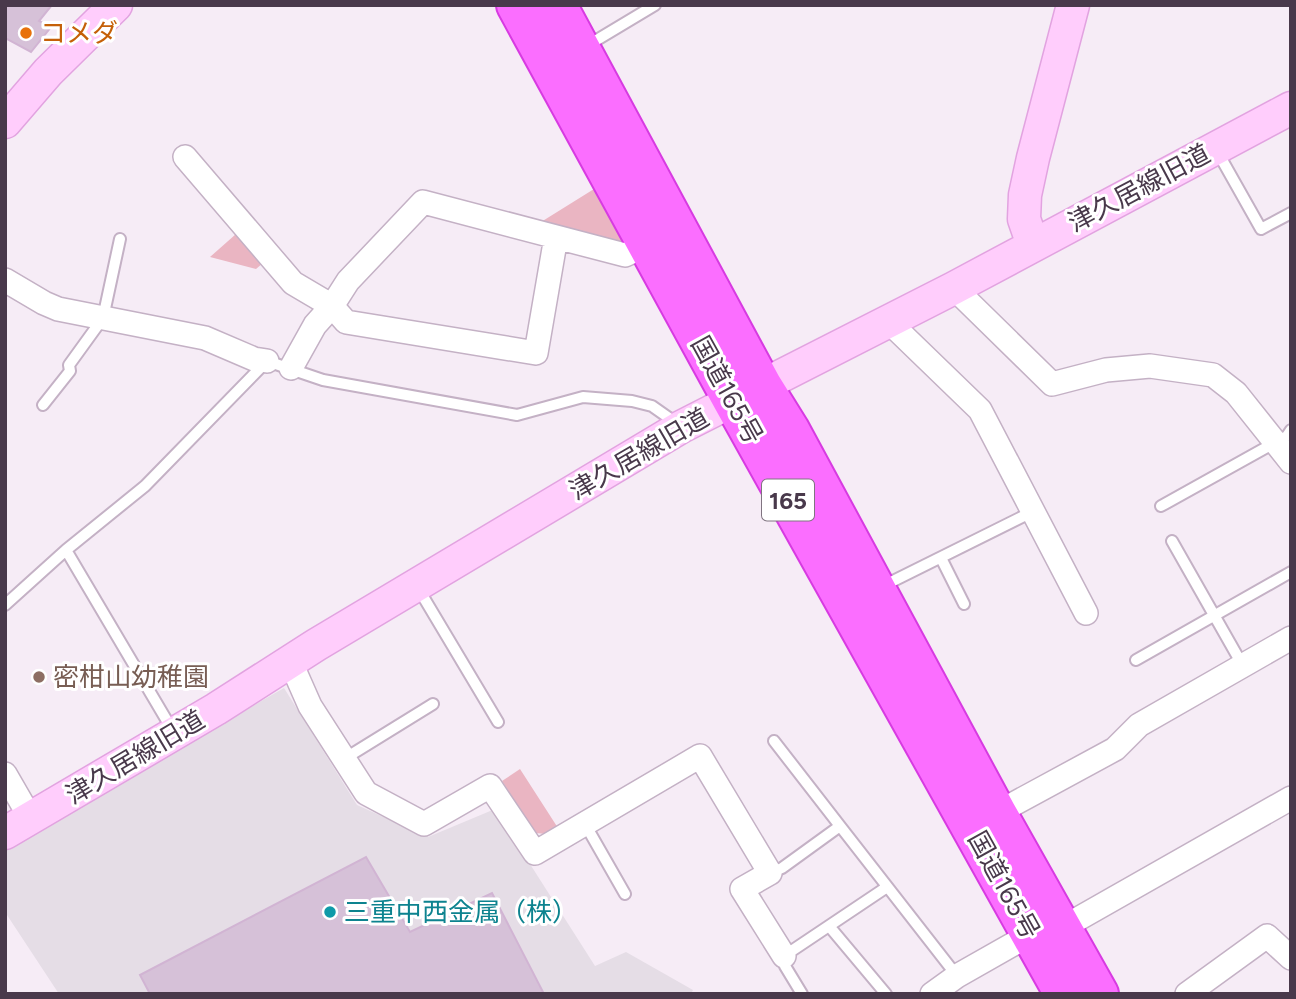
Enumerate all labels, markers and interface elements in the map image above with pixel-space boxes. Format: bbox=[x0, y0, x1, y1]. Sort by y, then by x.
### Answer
place label: コメダ bbox=[40, 17, 118, 49]
marker: コメダ bbox=[18, 25, 34, 41]
street label: 津久居線旧道 bbox=[1063, 137, 1215, 239]
street label: 国道165号 bbox=[684, 330, 770, 450]
street label: 津久居線旧道 bbox=[563, 401, 715, 507]
road number: 165 bbox=[762, 480, 814, 520]
place label: 密柑山幼稚園 bbox=[53, 661, 209, 693]
marker: 密柑山幼稚園 bbox=[31, 669, 47, 685]
street label: 津久居線旧道 bbox=[60, 703, 210, 811]
street label: 国道165号 bbox=[961, 825, 1047, 945]
place label: 三重中西金属（株） bbox=[344, 896, 578, 928]
marker: 三重中西金属（株） bbox=[322, 904, 338, 920]

